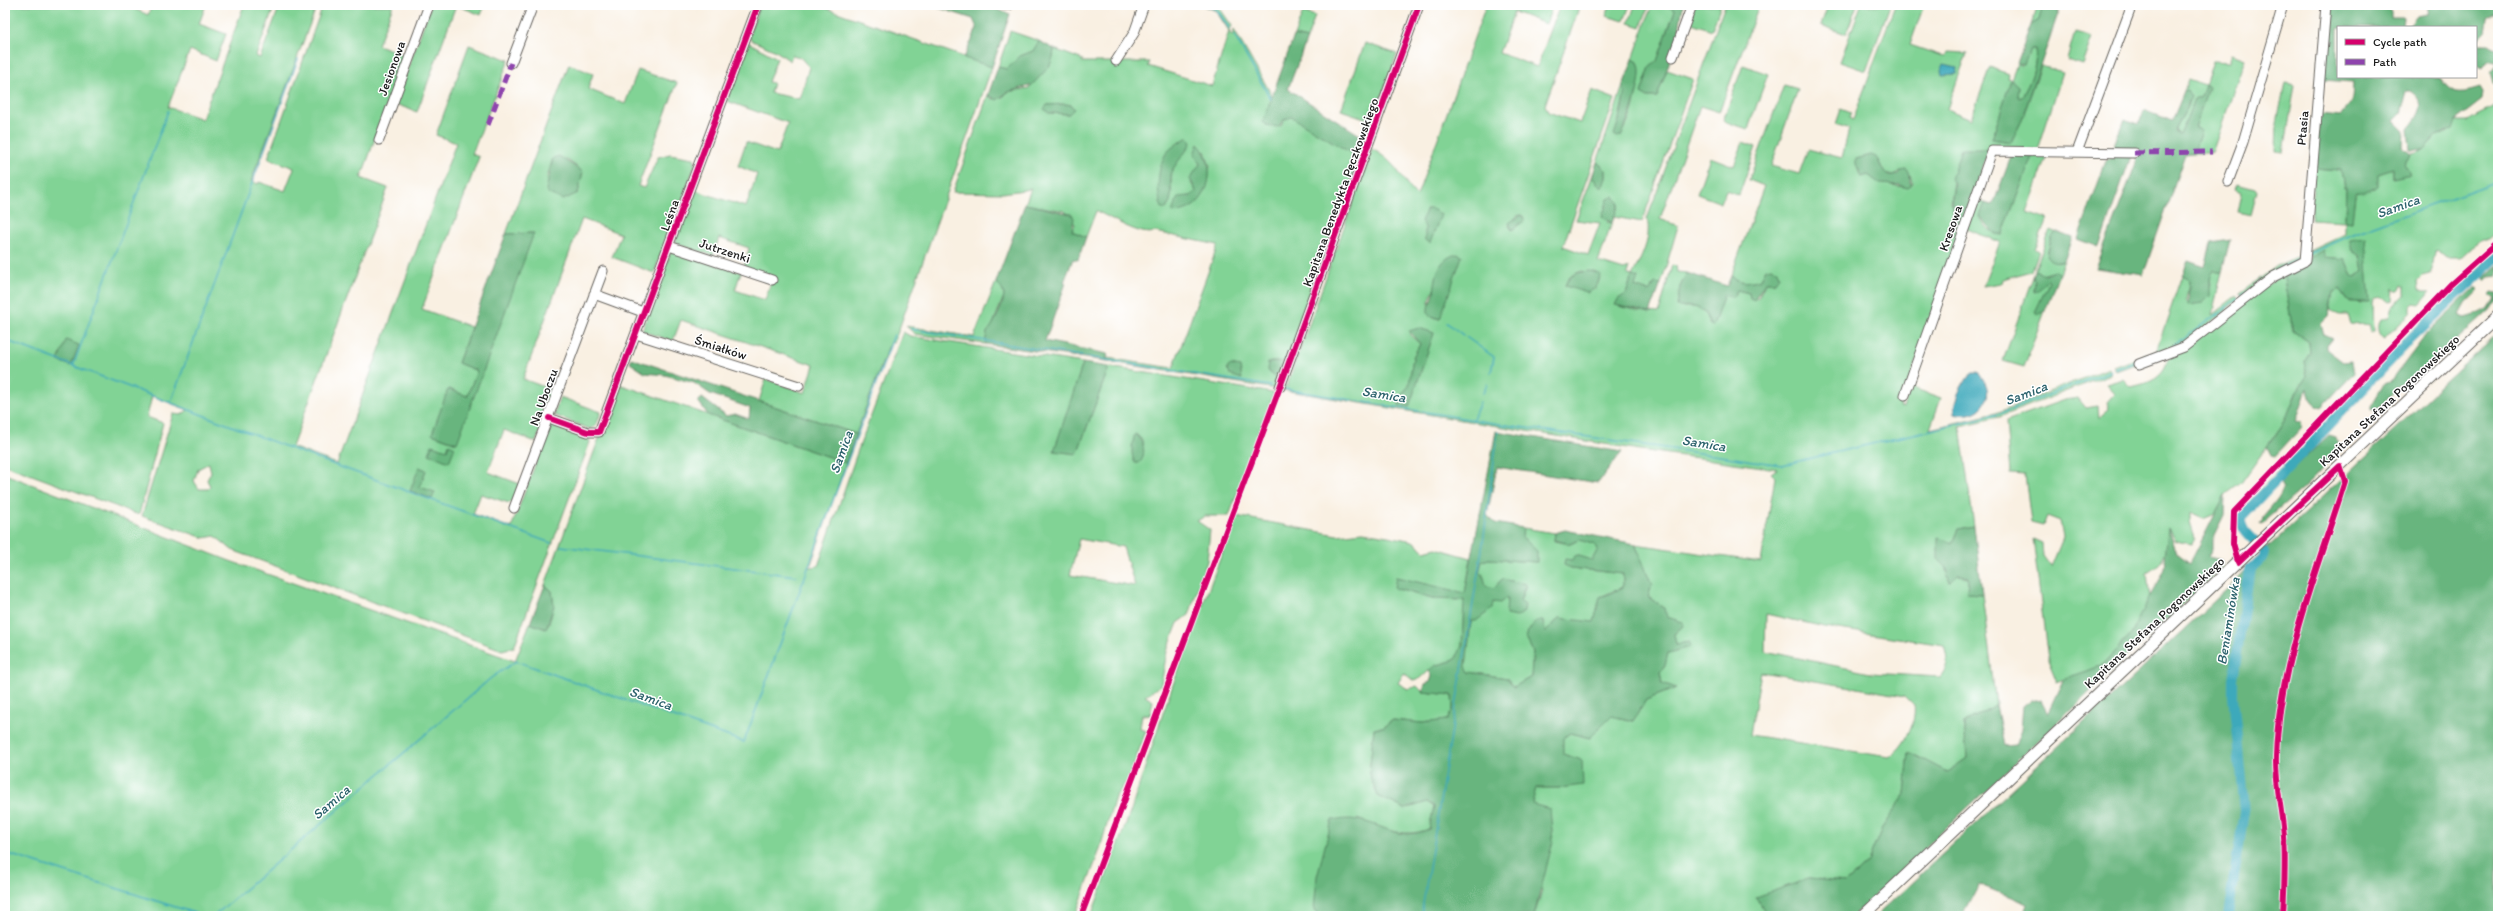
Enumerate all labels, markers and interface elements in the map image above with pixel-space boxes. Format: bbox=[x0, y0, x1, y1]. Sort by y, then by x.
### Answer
legend bbox=[2337, 26, 2477, 78]
text: Cycle path bbox=[2373, 35, 2427, 49]
street label: Jesionowa bbox=[375, 38, 408, 98]
text: Path bbox=[2373, 55, 2396, 69]
street label: Kapitana Benedykta Pęczkowskiego bbox=[1299, 96, 1382, 288]
street label: Ptasia bbox=[2294, 110, 2312, 146]
water label: Samica bbox=[2375, 191, 2423, 222]
street label: Leśna bbox=[657, 197, 682, 233]
street label: Kresowa bbox=[1936, 203, 1965, 253]
street label: Jutrzenki bbox=[697, 235, 752, 266]
street label: Kapitana Stefana Pogonowskiego bbox=[2316, 331, 2463, 469]
street label: Śmiałków bbox=[693, 332, 749, 363]
street label: Na Uboczu bbox=[526, 367, 561, 428]
water label: Samica bbox=[2003, 377, 2051, 409]
water label: Samica bbox=[1361, 383, 1408, 406]
water label: Samica bbox=[826, 428, 857, 476]
water label: Samica bbox=[1681, 432, 1728, 455]
street label: Kapitana Stefana Pogonowskiego bbox=[2081, 553, 2228, 691]
water label: Beniaminówka bbox=[2213, 575, 2244, 666]
water label: Samica bbox=[627, 683, 675, 714]
water label: Samica bbox=[309, 781, 354, 823]

